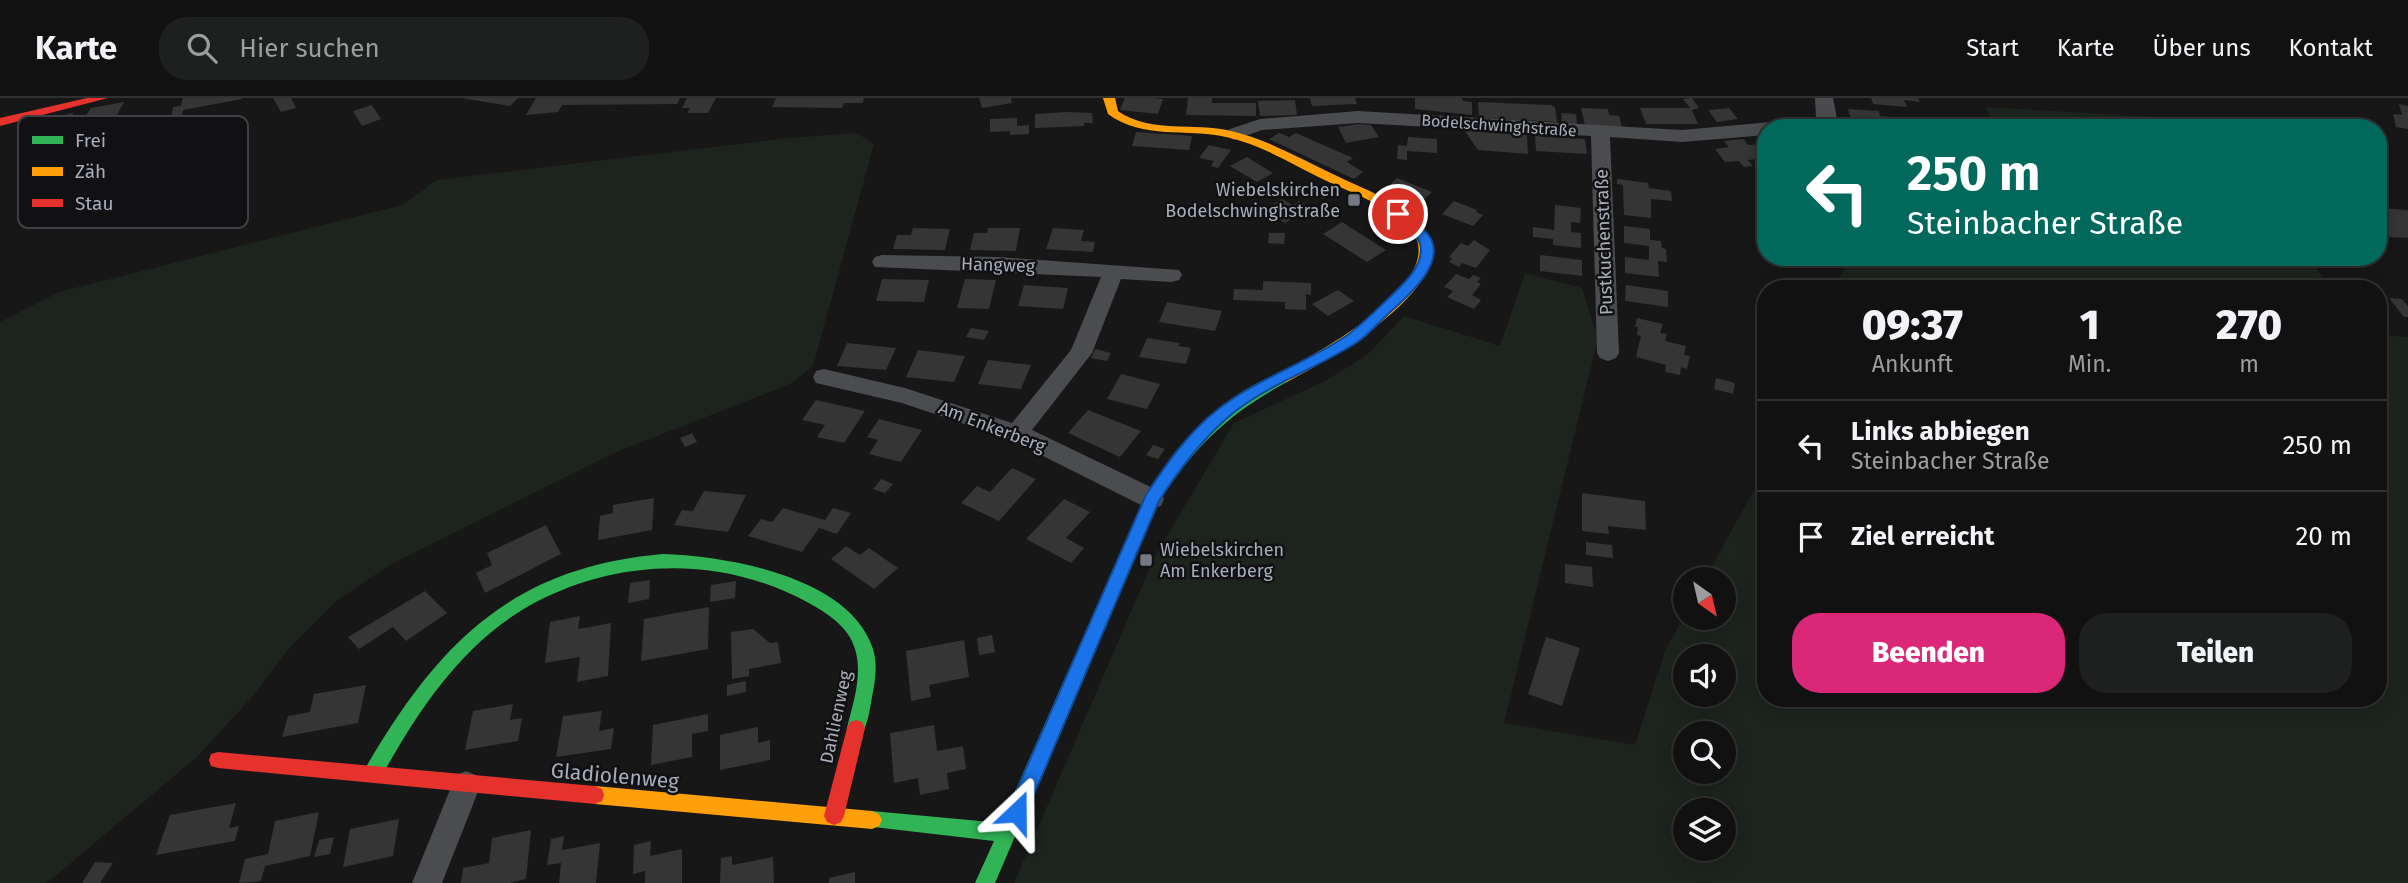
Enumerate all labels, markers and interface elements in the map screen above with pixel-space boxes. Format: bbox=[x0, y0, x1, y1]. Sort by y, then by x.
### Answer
search box bbox=[159, 17, 649, 80]
text: Karte bbox=[35, 28, 117, 68]
icon: search bbox=[183, 29, 221, 67]
text: Hier suchen bbox=[239, 33, 380, 64]
text: Start bbox=[1966, 34, 2019, 62]
text: Karte bbox=[2057, 34, 2115, 62]
text: Über uns bbox=[2153, 34, 2251, 62]
text: Kontakt bbox=[2289, 34, 2373, 62]
street label: Bodelschwinghstraße bbox=[1421, 111, 1577, 140]
legend bbox=[18, 116, 248, 228]
text: Frei bbox=[75, 129, 106, 152]
text: 250 m bbox=[1907, 144, 2040, 203]
icon: left bbox=[1792, 147, 1883, 238]
text: Zäh bbox=[75, 160, 106, 183]
street label: Pustkuchenstraße bbox=[1590, 169, 1618, 315]
place label: Wiebelskirchen Bodelschwinghstraße bbox=[1165, 179, 1340, 222]
pin bbox=[1368, 184, 1428, 244]
text: Stau bbox=[75, 192, 113, 215]
marker: Wiebelskirchen Bodelschwinghstraße bbox=[1346, 192, 1362, 208]
icon: arrive bbox=[1379, 195, 1417, 233]
text: Steinbacher Straße bbox=[1907, 204, 2183, 242]
street label: Hangweg bbox=[961, 253, 1036, 277]
text: 09:37 bbox=[1862, 300, 1963, 350]
text: 1 bbox=[2080, 300, 2100, 350]
text: 270 bbox=[2216, 300, 2282, 350]
text: Ankunft bbox=[1872, 350, 1953, 378]
text: Min. bbox=[2068, 350, 2111, 378]
text: m bbox=[2239, 350, 2259, 378]
street label: Am Enkerberg bbox=[935, 397, 1049, 458]
text: Links abbiegen bbox=[1851, 416, 2030, 447]
icon: left bbox=[1792, 427, 1830, 465]
text: 250 m bbox=[2282, 430, 2352, 461]
text: Steinbacher Straße bbox=[1851, 447, 2050, 475]
icon: arrive bbox=[1792, 518, 1830, 556]
text: Ziel erreicht bbox=[1851, 521, 1994, 552]
text: 20 m bbox=[2295, 521, 2352, 552]
place label: Wiebelskirchen Am Enkerberg bbox=[1160, 539, 1284, 582]
marker: Wiebelskirchen Am Enkerberg bbox=[1138, 552, 1154, 568]
north arrow bbox=[1673, 567, 1736, 630]
map controls bbox=[1673, 567, 1736, 861]
button: Beenden bbox=[1792, 613, 2065, 693]
button: Teilen bbox=[2079, 613, 2352, 693]
button: sound bbox=[1673, 644, 1736, 707]
street label: Dahlienweg bbox=[815, 668, 857, 766]
button: search bbox=[1673, 721, 1736, 784]
street label: Gladiolenweg bbox=[550, 757, 680, 795]
position arrow bbox=[980, 775, 1054, 849]
button: layers bbox=[1673, 798, 1736, 861]

